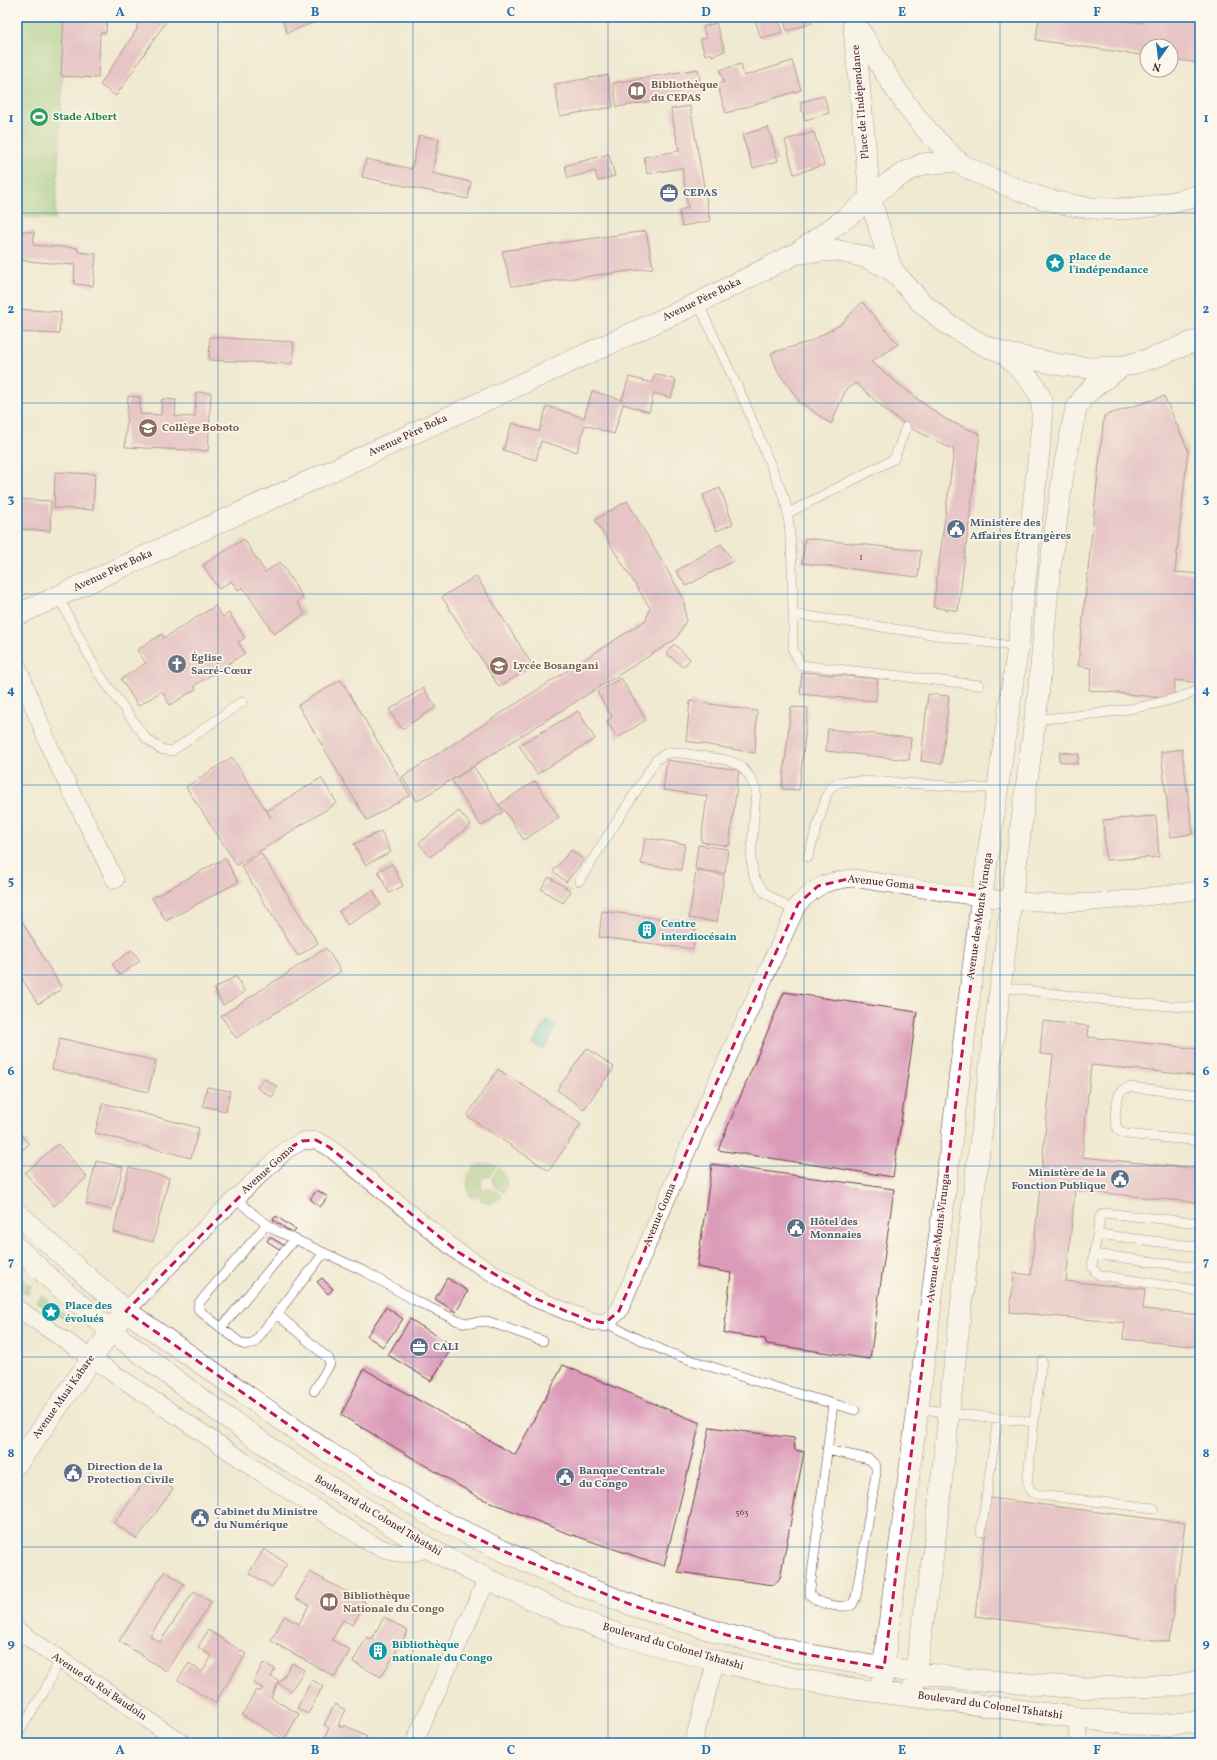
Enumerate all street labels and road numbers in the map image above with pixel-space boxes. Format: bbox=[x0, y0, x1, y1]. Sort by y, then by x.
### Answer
street label: Place de l'Indépendance bbox=[849, 44, 873, 160]
street label: Avenue Père Boka bbox=[660, 274, 744, 326]
street label: Avenue Père Boka bbox=[366, 411, 450, 461]
street label: Avenue Père Boka bbox=[71, 546, 155, 596]
street label: Avenue des Monts Virunga bbox=[964, 851, 996, 981]
street label: Avenue Goma bbox=[847, 872, 916, 894]
street label: Avenue Goma bbox=[238, 1142, 298, 1198]
street label: Avenue des Monts Virunga bbox=[924, 1172, 954, 1302]
street label: Avenue Goma bbox=[640, 1181, 680, 1249]
street label: Avenue Muai Kabare bbox=[29, 1352, 99, 1442]
street label: Boulevard du Colonel Tshatshi bbox=[312, 1472, 444, 1560]
street label: Boulevard du Colonel Tshatshi bbox=[601, 1620, 745, 1674]
street label: Avenue du Roi Baudoin bbox=[48, 1649, 150, 1725]
street label: Boulevard du Colonel Tshatshi bbox=[917, 1688, 1063, 1724]

